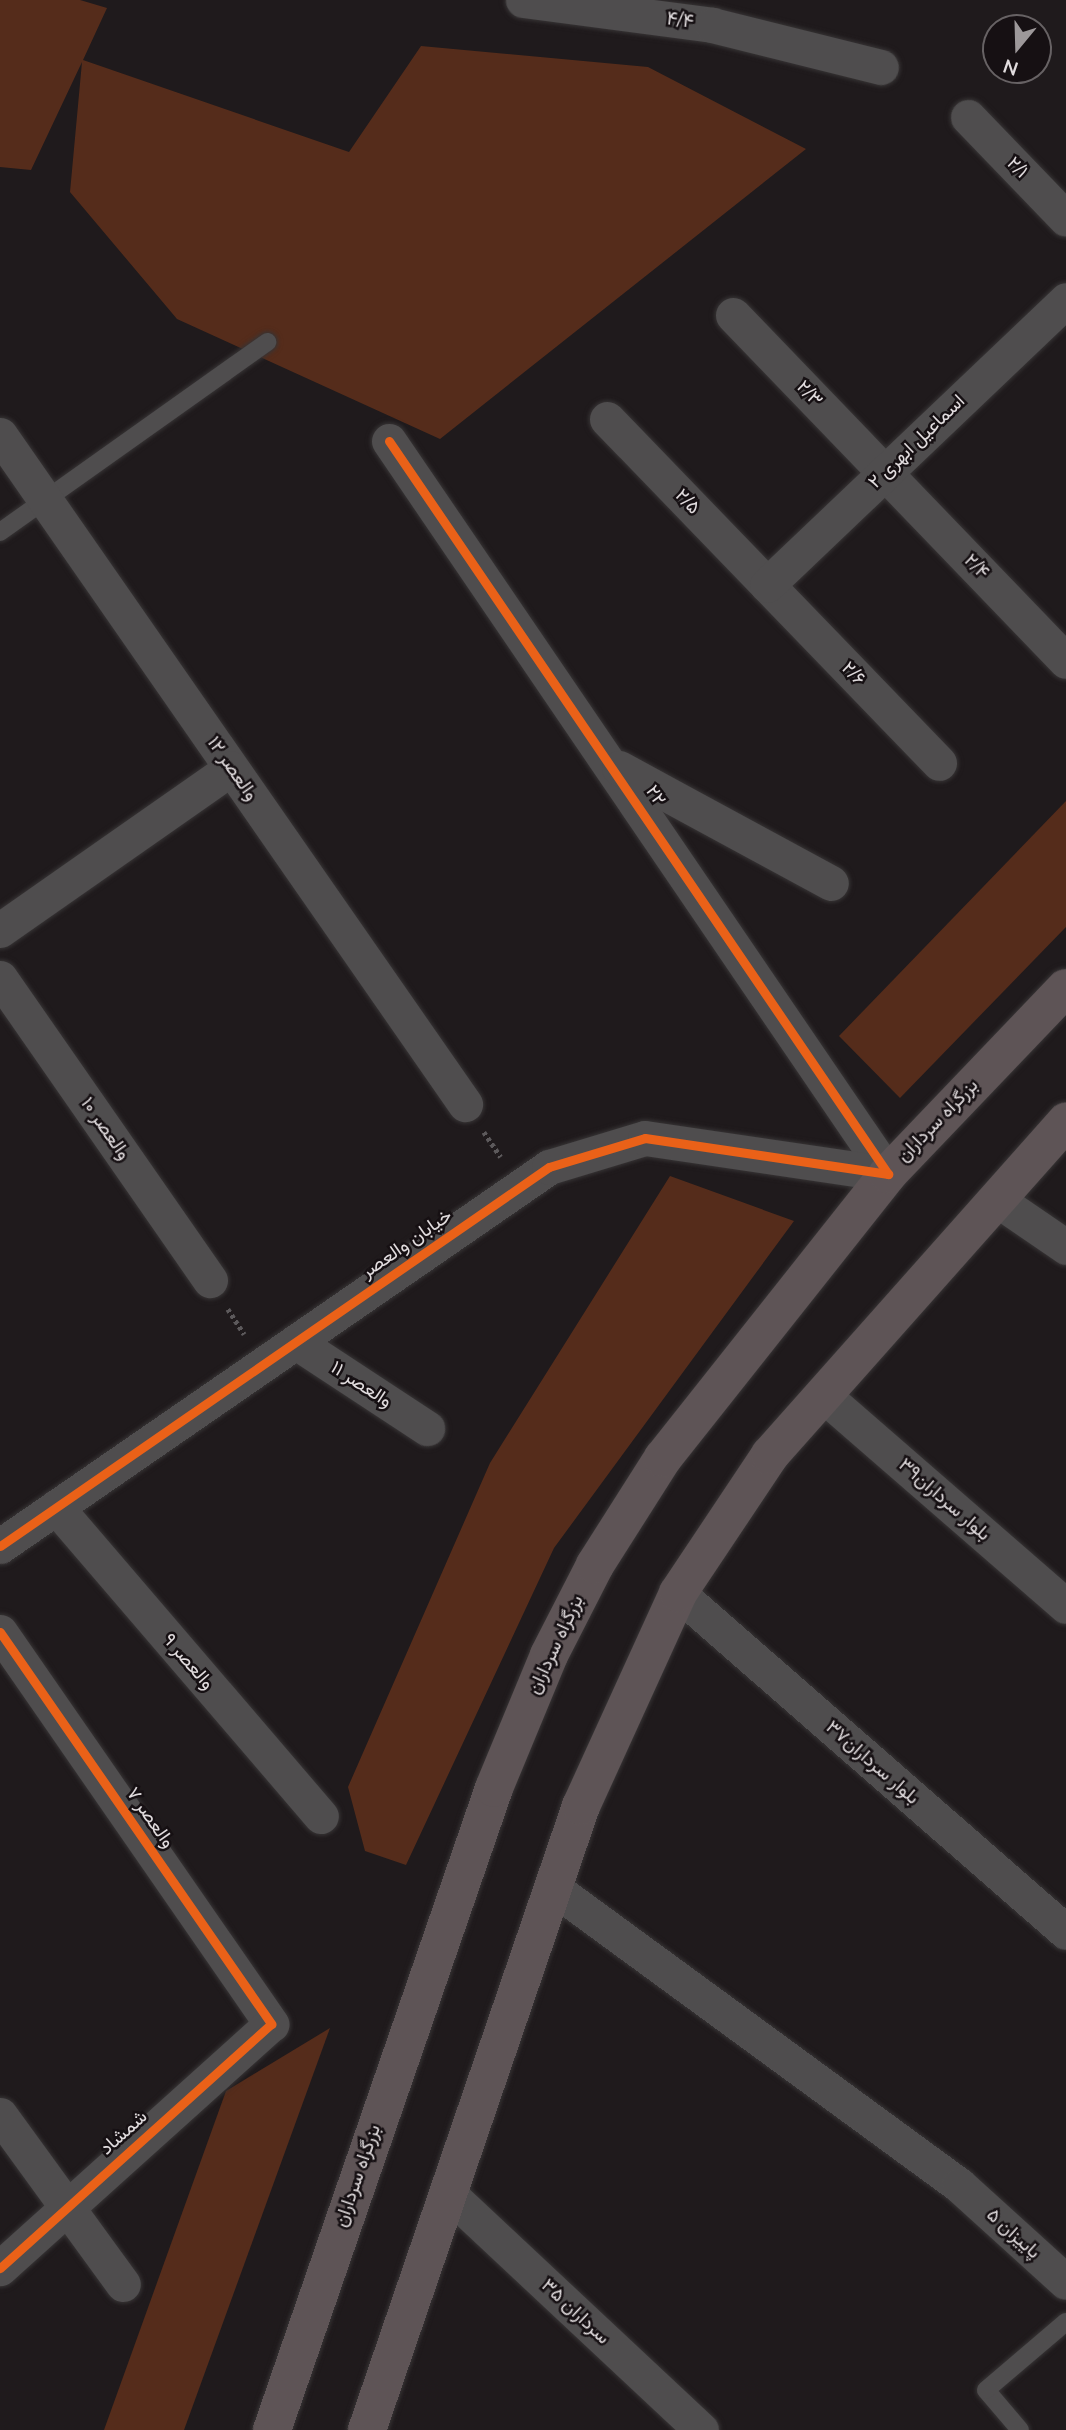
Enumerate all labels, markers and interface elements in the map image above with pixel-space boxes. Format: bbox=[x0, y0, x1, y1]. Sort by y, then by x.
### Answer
street label: ۴/۴ bbox=[665, 8, 695, 34]
north arrow bbox=[982, 14, 1052, 84]
text: N bbox=[1000, 52, 1022, 82]
street label: ۲/۱ bbox=[1002, 153, 1032, 183]
street label: ۲/۳ bbox=[791, 376, 827, 412]
street label: اسماعیل ابهری ۲ bbox=[864, 390, 970, 494]
street label: ۲/۵ bbox=[670, 485, 704, 519]
street label: ۲/۴ bbox=[959, 550, 993, 584]
street label: ۲/۶ bbox=[836, 657, 870, 691]
street label: والعصر ۱۲ bbox=[202, 732, 262, 806]
street label: ۲۲ bbox=[640, 781, 670, 811]
street label: بزرگراه سرداران bbox=[893, 1075, 983, 1167]
street label: والعصر ۱۰ bbox=[75, 1093, 135, 1165]
street label: خیابان والعصر bbox=[357, 1204, 457, 1284]
street label: والعصر ۱۱ bbox=[326, 1357, 396, 1413]
street label: بلوار سرداران۳۹ bbox=[893, 1454, 995, 1546]
street label: بزرگراه سرداران bbox=[523, 1592, 589, 1698]
street label: والعصر ۹ bbox=[157, 1629, 219, 1695]
street label: بلوار سرداران۳۷ bbox=[821, 1716, 923, 1810]
street label: والعصر ۷ bbox=[121, 1783, 179, 1853]
street label: شمشاد bbox=[96, 2106, 152, 2160]
street label: بزرگراه سرداران bbox=[330, 2122, 386, 2230]
street label: پاییزان ۵ bbox=[981, 2204, 1045, 2264]
street label: سرداران ۳۵ bbox=[536, 2275, 614, 2349]

